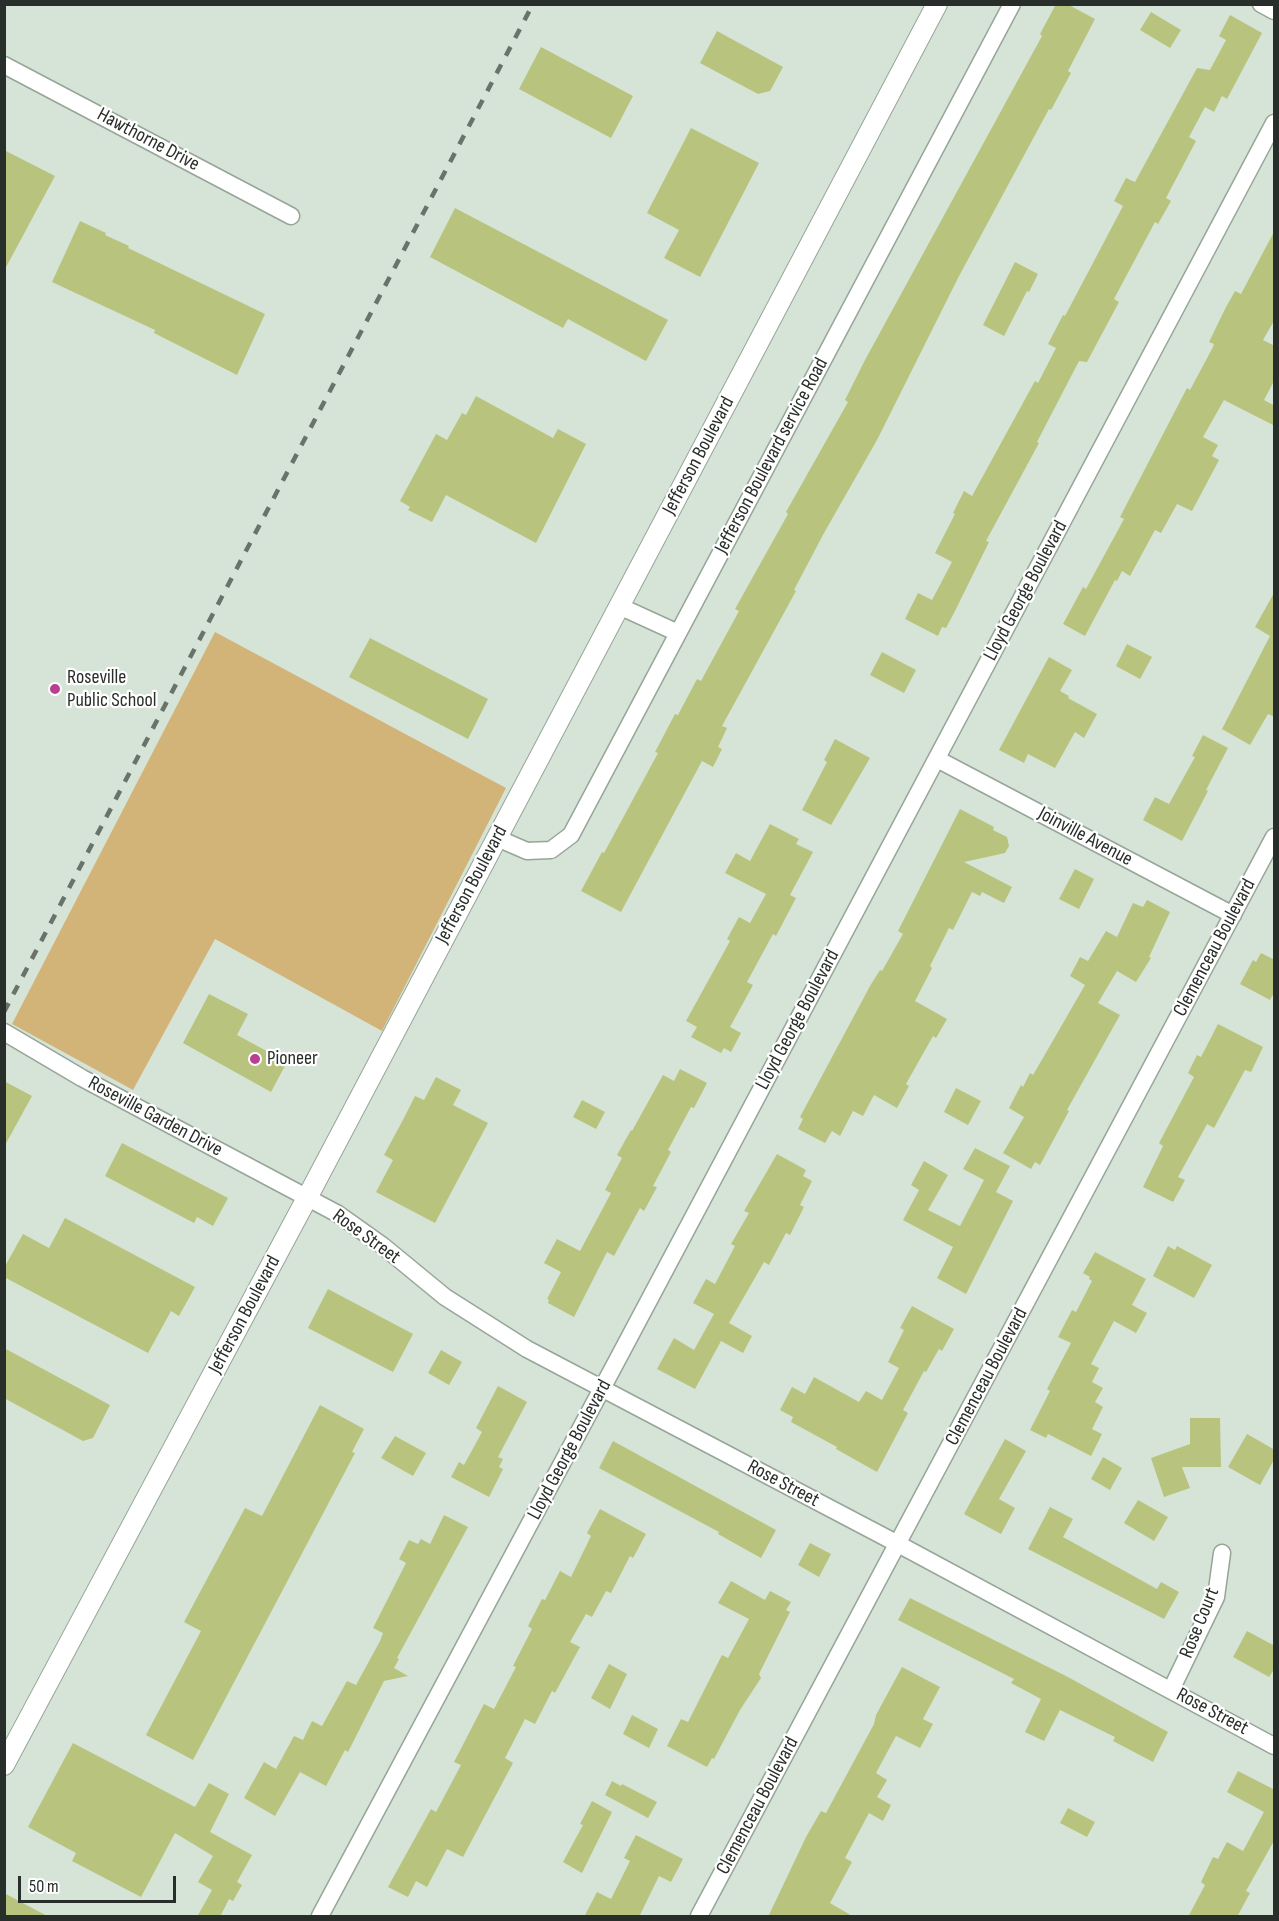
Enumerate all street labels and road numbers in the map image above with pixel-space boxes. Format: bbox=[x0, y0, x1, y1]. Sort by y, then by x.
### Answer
street label: Hawthorne Drive bbox=[93, 103, 203, 177]
street label: Jefferson Boulevard service Road bbox=[710, 354, 834, 558]
street label: Jefferson Boulevard bbox=[658, 393, 740, 519]
street label: Lloyd George Boulevard bbox=[979, 517, 1073, 665]
street label: Joinville Avenue bbox=[1034, 802, 1136, 872]
street label: Jefferson Boulevard bbox=[431, 822, 513, 948]
street label: Clemenceau Boulevard bbox=[1169, 875, 1261, 1021]
street label: Lloyd George Boulevard bbox=[751, 946, 845, 1094]
street label: Roseville Garden Drive bbox=[84, 1072, 226, 1162]
street label: Rose Street bbox=[327, 1204, 405, 1270]
street label: Jefferson Boulevard bbox=[204, 1252, 286, 1378]
street label: Clemenceau Boulevard bbox=[941, 1304, 1033, 1450]
street label: Lloyd George Boulevard bbox=[523, 1376, 617, 1524]
street label: Rose Street bbox=[743, 1455, 823, 1513]
street label: Rose Court bbox=[1175, 1584, 1225, 1662]
street label: Rose Street bbox=[1172, 1683, 1252, 1741]
street label: Clemenceau Boulevard bbox=[712, 1733, 804, 1879]

